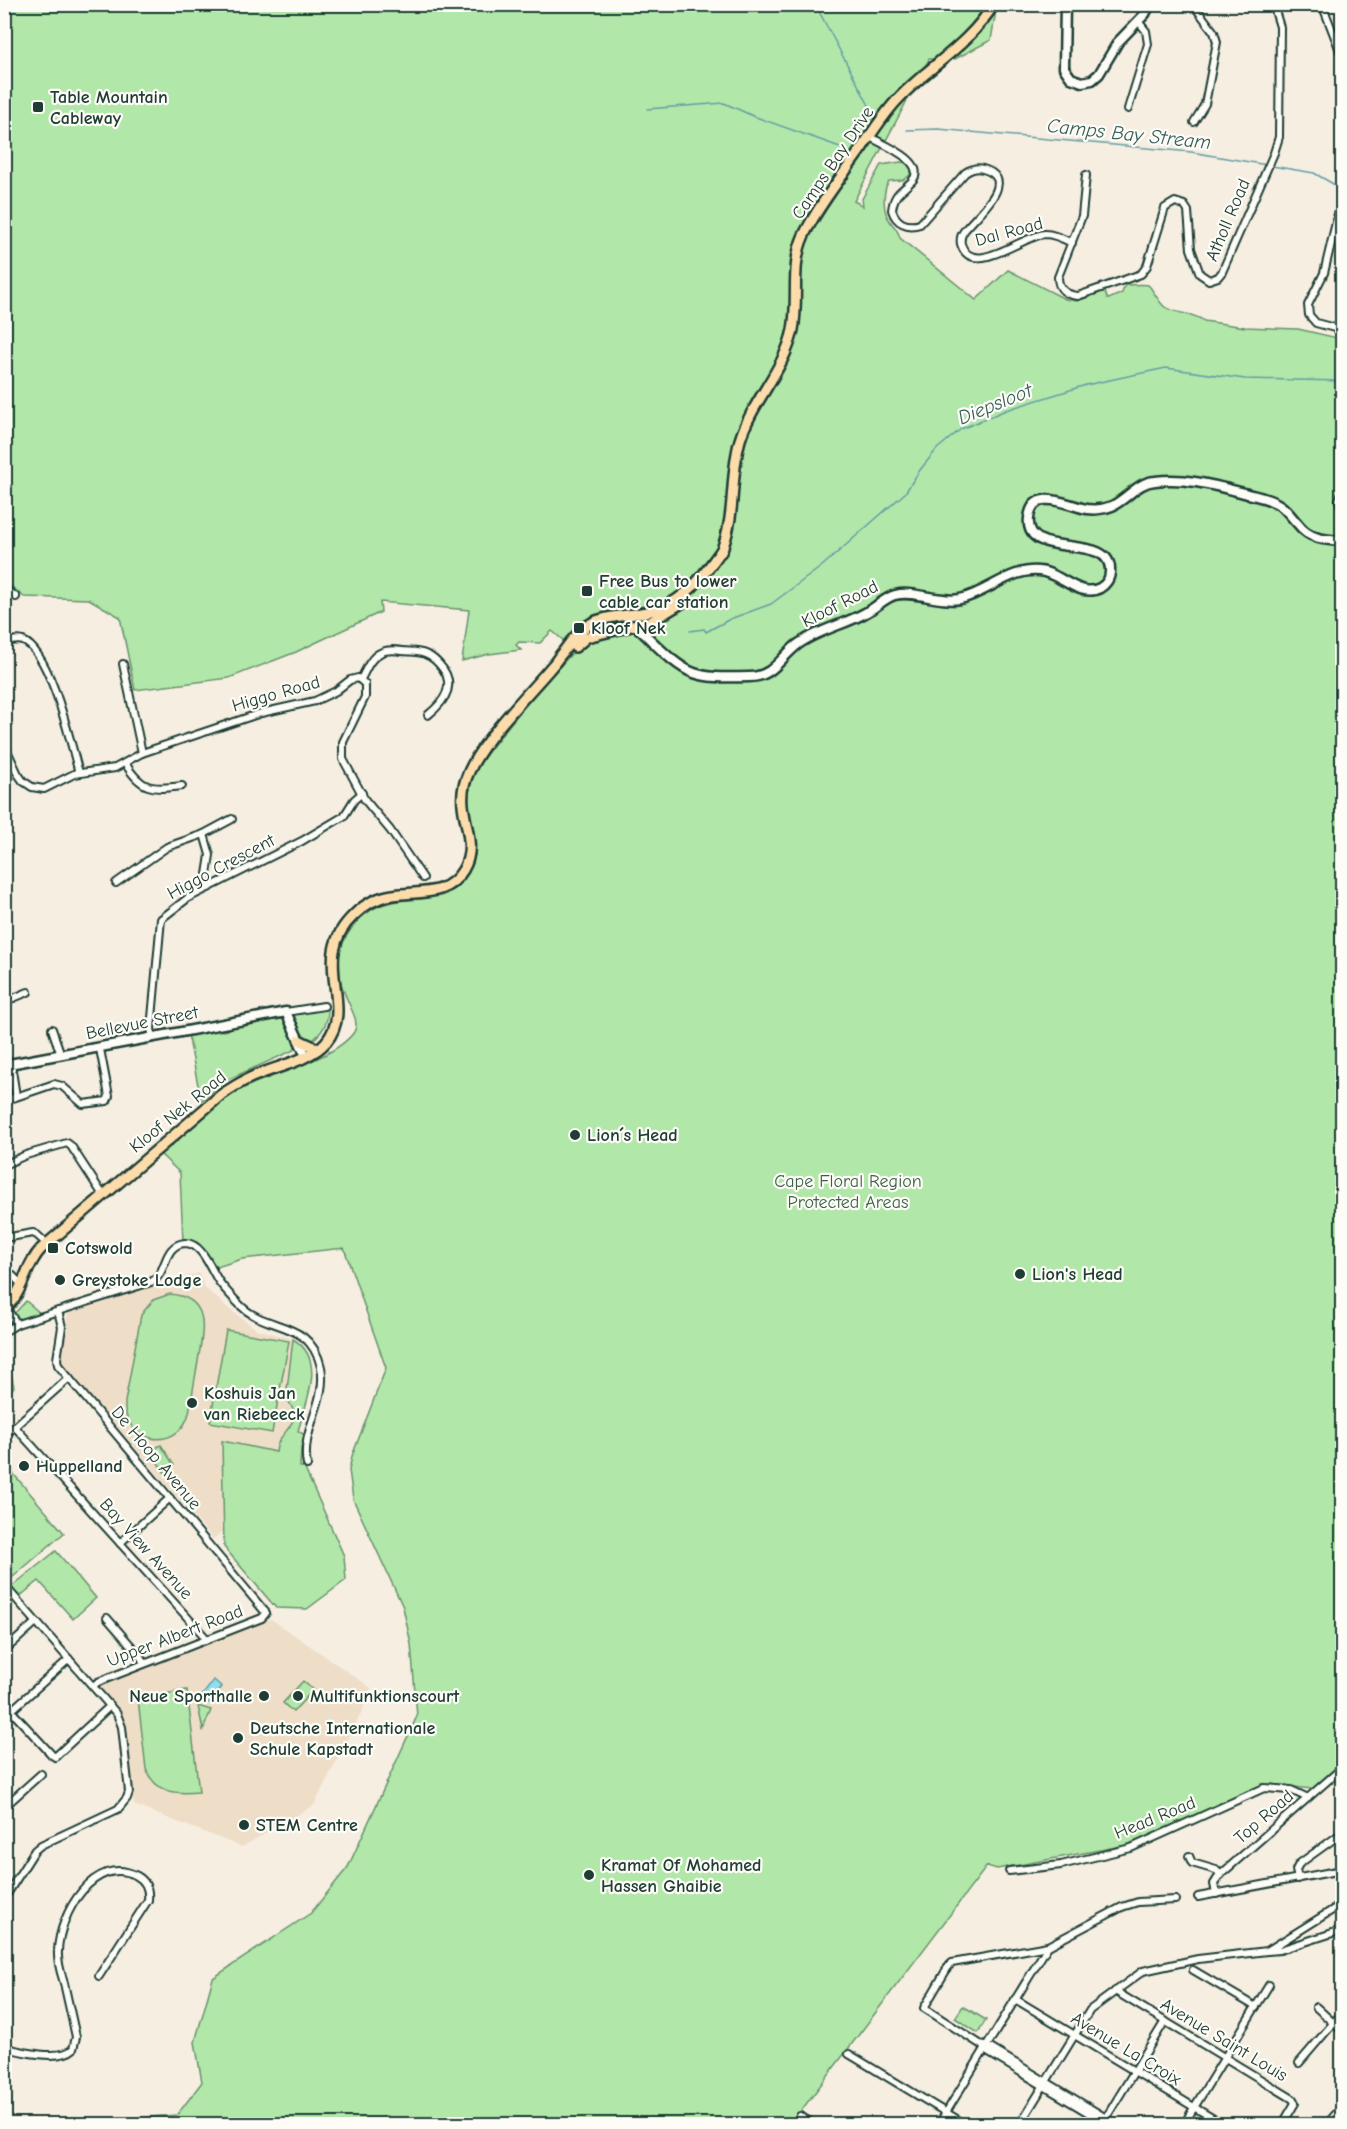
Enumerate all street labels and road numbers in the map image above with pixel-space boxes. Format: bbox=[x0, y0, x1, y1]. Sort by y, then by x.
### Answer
street label: Camps Bay Drive bbox=[788, 103, 878, 223]
street label: Atholl Road bbox=[1201, 176, 1255, 264]
street label: Dal Road bbox=[973, 213, 1045, 251]
street label: Kloof Road bbox=[798, 576, 882, 632]
street label: Higgo Road bbox=[230, 671, 322, 717]
street label: Higgo Crescent bbox=[164, 829, 279, 904]
street label: Bellevue Street bbox=[84, 1002, 201, 1044]
street label: Kloof Nek Road bbox=[125, 1067, 231, 1157]
street label: De Hoop Avenue bbox=[107, 1402, 205, 1514]
street label: Bay View Avenue bbox=[95, 1494, 197, 1604]
street label: Upper Albert Road bbox=[104, 1600, 246, 1672]
street label: Top Road bbox=[1230, 1786, 1298, 1848]
street label: Head Road bbox=[1111, 1792, 1199, 1844]
street label: Avenue Saint Louis bbox=[1157, 1994, 1291, 2086]
street label: Avenue La Croix bbox=[1067, 2008, 1185, 2090]

